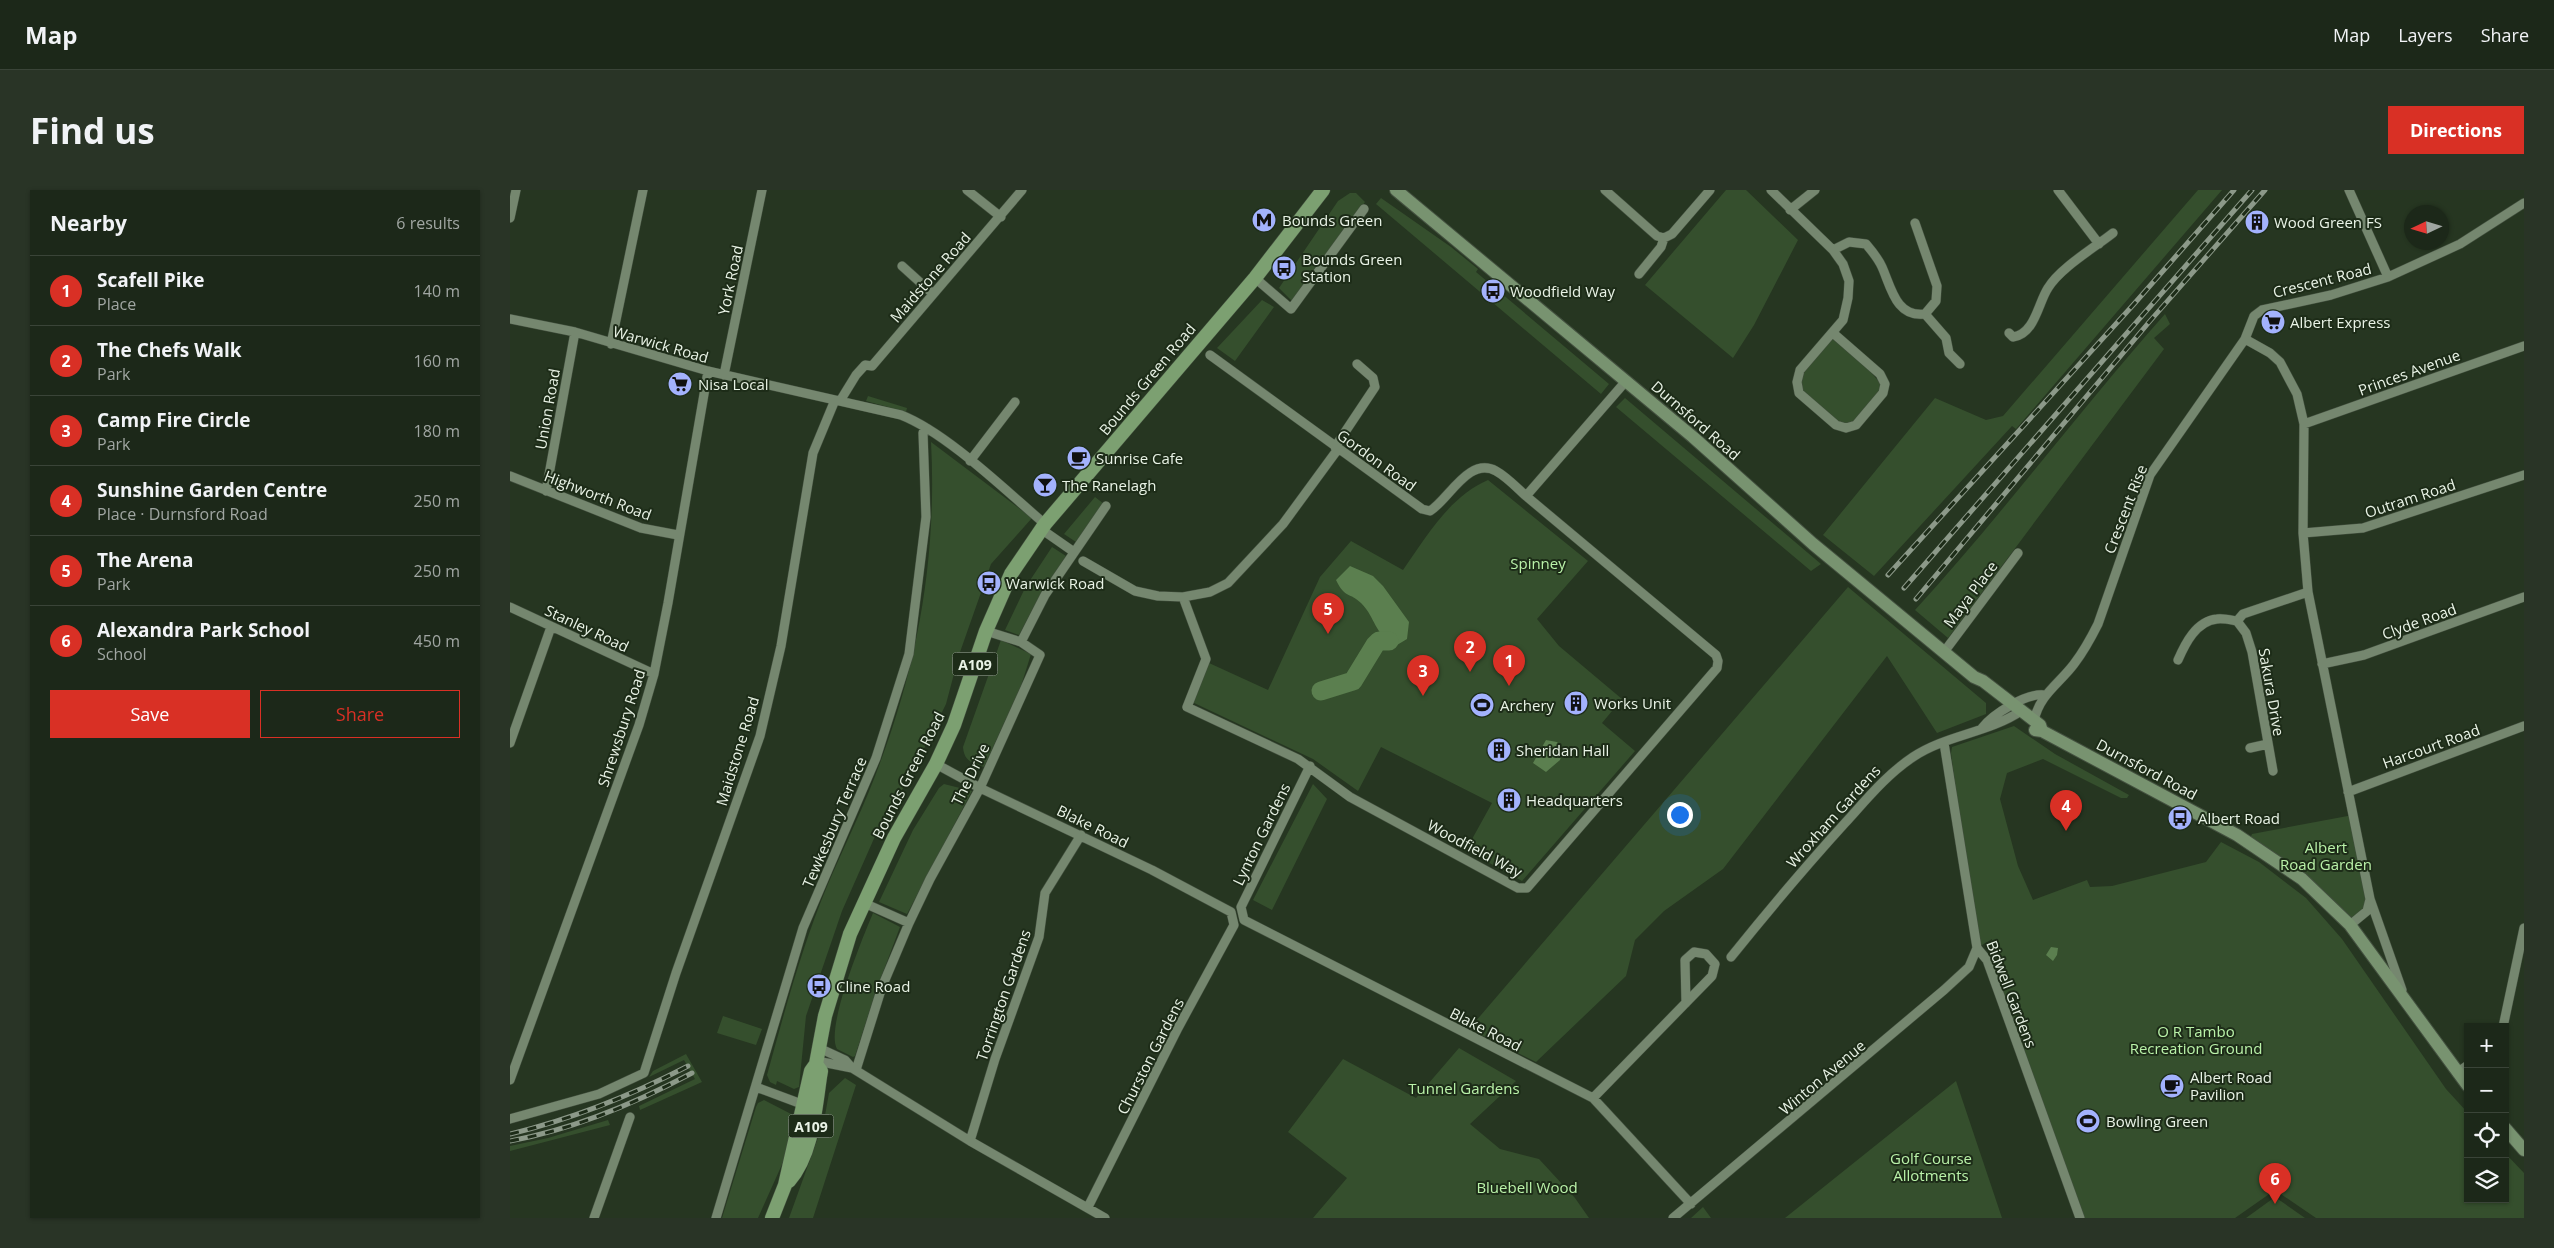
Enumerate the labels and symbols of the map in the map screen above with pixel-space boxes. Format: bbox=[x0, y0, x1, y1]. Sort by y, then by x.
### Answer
north arrow bbox=[2404, 205, 2449, 250]
metro station icon: Bounds Green bbox=[1251, 207, 1277, 233]
building icon: Wood Green FS bbox=[2244, 209, 2270, 235]
place label: Bounds Green bbox=[1282, 210, 1382, 230]
place label: Wood Green FS bbox=[2274, 212, 2382, 232]
street label: Maidstone Road bbox=[885, 228, 975, 326]
street label: York Road bbox=[713, 243, 747, 317]
place label: Bounds Green Station bbox=[1302, 249, 1402, 286]
bus stop icon: Bounds Green Station bbox=[1271, 255, 1297, 281]
street label: Crescent Road bbox=[2271, 258, 2373, 302]
bus stop icon: Woodfield Way bbox=[1480, 278, 1506, 304]
place label: Woodfield Way bbox=[1510, 281, 1615, 301]
supermarket icon: Albert Express bbox=[2260, 309, 2286, 335]
place label: Albert Express bbox=[2290, 312, 2390, 332]
street label: Bounds Green Road bbox=[1094, 319, 1200, 439]
street label: Warwick Road bbox=[611, 321, 711, 367]
street label: Princes Avenue bbox=[2355, 344, 2463, 400]
street label: Union Road bbox=[530, 367, 564, 451]
supermarket icon: Nisa Local bbox=[667, 371, 693, 397]
place label: Nisa Local bbox=[698, 374, 769, 394]
street label: Durnsford Road bbox=[1647, 376, 1745, 464]
street label: Gordon Road bbox=[1333, 425, 1421, 495]
cafe icon: Sunrise Cafe bbox=[1066, 445, 1092, 471]
place label: Sunrise Cafe bbox=[1096, 448, 1183, 468]
street label: Crescent Rise bbox=[2099, 462, 2151, 556]
street label: Highworth Road bbox=[542, 465, 654, 525]
bar icon: The Ranelagh bbox=[1032, 472, 1058, 498]
street label: Outram Road bbox=[2362, 474, 2458, 522]
place label: The Ranelagh bbox=[1062, 475, 1156, 495]
park label: Spinney bbox=[1510, 553, 1566, 573]
street label: Maya Place bbox=[1938, 557, 2002, 631]
bus stop icon: Warwick Road bbox=[976, 570, 1002, 596]
place label: Warwick Road bbox=[1006, 573, 1104, 593]
pin: 5 bbox=[1312, 593, 1344, 634]
street label: Clyde Road bbox=[2379, 598, 2459, 644]
street label: Stanley Road bbox=[542, 600, 632, 656]
pin: 2 bbox=[1454, 631, 1486, 672]
pin: 1 bbox=[1493, 645, 1525, 686]
street label: Sakura Drive bbox=[2254, 647, 2290, 737]
road number: A109 bbox=[952, 652, 998, 676]
pin: 3 bbox=[1407, 655, 1439, 696]
street label: Shrewsbury Road bbox=[593, 667, 649, 789]
building icon: Works Unit bbox=[1563, 690, 1589, 716]
sports icon: Archery bbox=[1469, 692, 1495, 718]
place label: Works Unit bbox=[1594, 693, 1671, 713]
street label: Maidstone Road bbox=[711, 694, 763, 808]
place label: Archery bbox=[1500, 695, 1555, 715]
street label: Bounds Green Road bbox=[867, 708, 949, 842]
street label: Harcourt Road bbox=[2380, 719, 2482, 773]
street label: Durnsford Road bbox=[2093, 734, 2201, 804]
building icon: Sheridan Hall bbox=[1486, 737, 1512, 763]
street label: The Drive bbox=[946, 740, 994, 808]
place label: Sheridan Hall bbox=[1516, 740, 1609, 760]
street label: Tewkesbury Terrace bbox=[797, 753, 871, 891]
street label: Wroxham Gardens bbox=[1782, 760, 1884, 872]
street label: Lynton Gardens bbox=[1228, 780, 1294, 888]
building icon: Headquarters bbox=[1496, 787, 1522, 813]
place label: Headquarters bbox=[1526, 790, 1623, 810]
pin: 4 bbox=[2050, 790, 2082, 831]
street label: Blake Road bbox=[1054, 800, 1132, 852]
your location bbox=[1667, 802, 1693, 828]
bus stop icon: Albert Road bbox=[2167, 805, 2193, 831]
place label: Albert Road bbox=[2198, 808, 2280, 828]
street label: Woodfield Way bbox=[1424, 815, 1526, 882]
park label: Albert Road Garden bbox=[2280, 837, 2372, 874]
street label: Torrington Gardens bbox=[971, 927, 1035, 1063]
street label: Bidwell Gardens bbox=[1982, 937, 2042, 1051]
bus stop icon: Cline Road bbox=[806, 973, 832, 999]
place label: Cline Road bbox=[836, 976, 910, 996]
street label: Churston Gardens bbox=[1112, 994, 1188, 1118]
street label: Blake Road bbox=[1447, 1002, 1525, 1056]
park label: O R Tambo Recreation Ground bbox=[2130, 1021, 2262, 1058]
street label: Winton Avenue bbox=[1775, 1035, 1869, 1119]
place label: Albert Road Pavilion bbox=[2190, 1067, 2272, 1104]
cafe icon: Albert Road Pavilion bbox=[2159, 1073, 2185, 1099]
park label: Tunnel Gardens bbox=[1408, 1078, 1520, 1098]
sports icon: Bowling Green bbox=[2075, 1108, 2101, 1134]
place label: Bowling Green bbox=[2106, 1111, 2208, 1131]
road number: A109 bbox=[788, 1114, 834, 1138]
park label: Golf Course Allotments bbox=[1890, 1148, 1972, 1185]
pin: 6 bbox=[2259, 1163, 2291, 1204]
park label: Bluebell Wood bbox=[1476, 1177, 1578, 1197]

